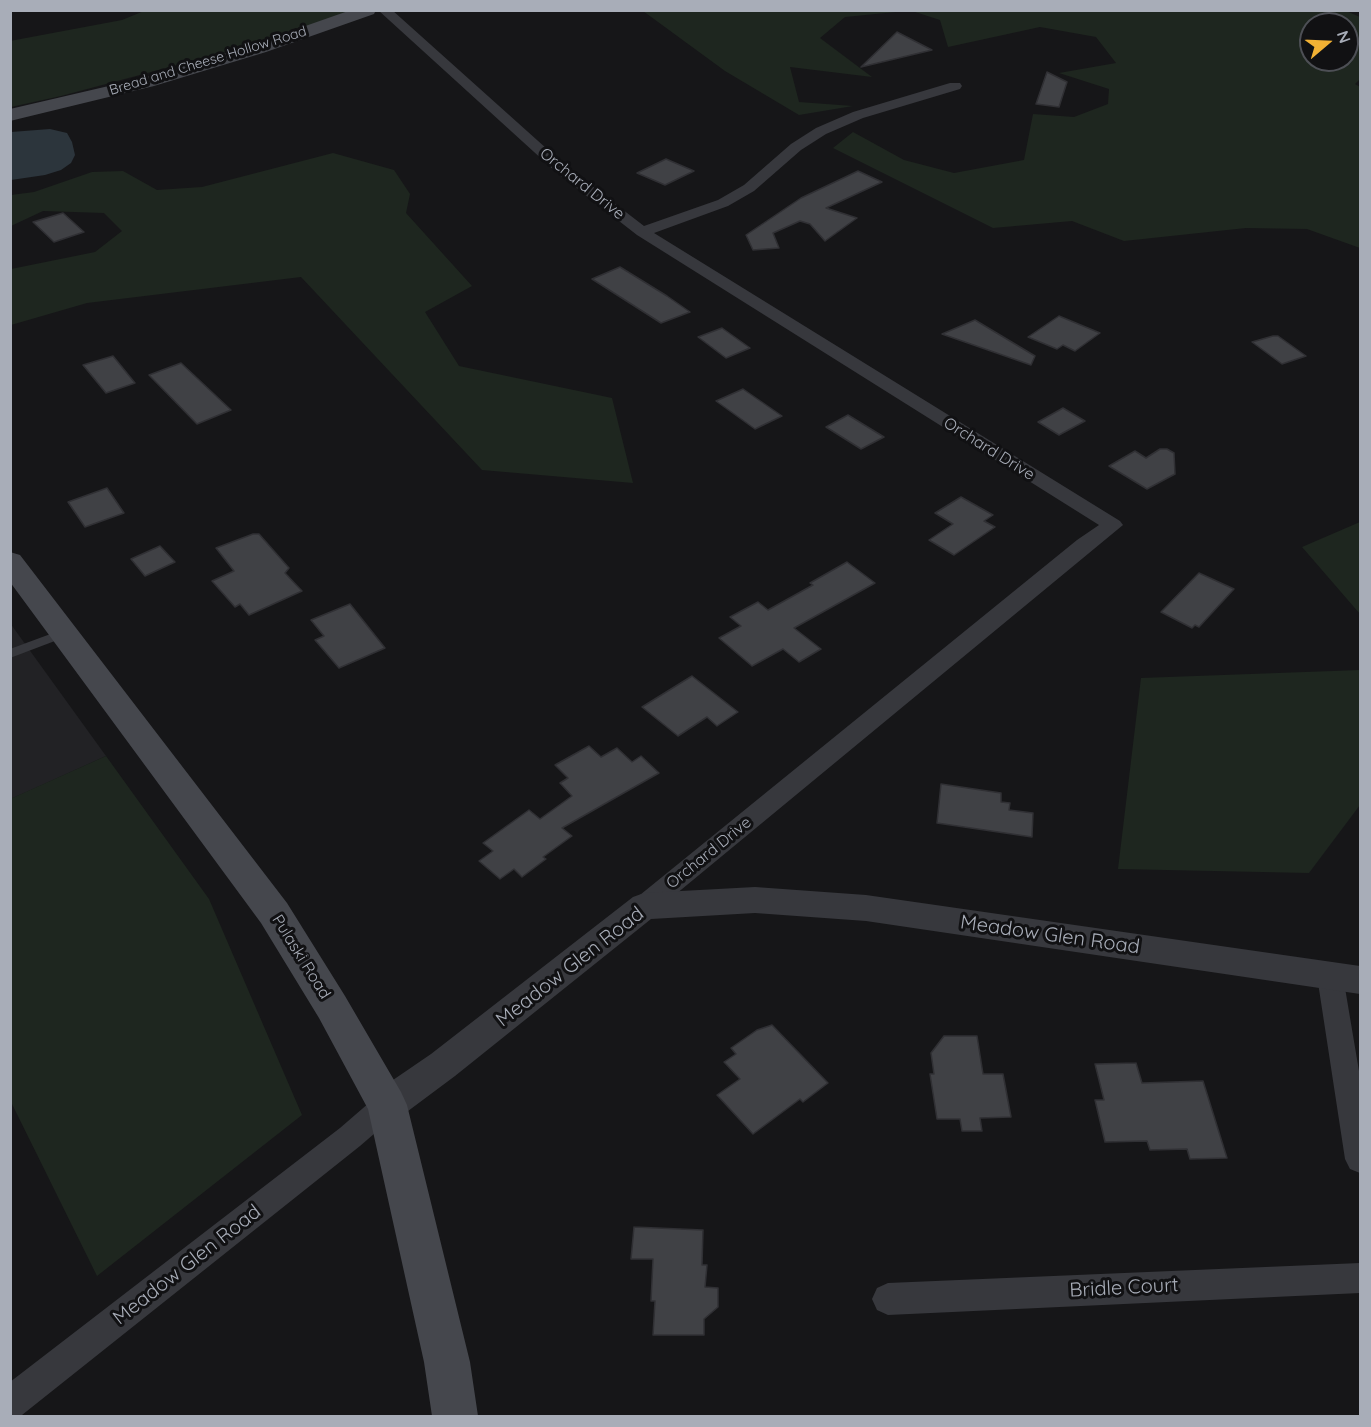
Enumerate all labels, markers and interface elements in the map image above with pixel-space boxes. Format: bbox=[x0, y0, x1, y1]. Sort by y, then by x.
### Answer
north arrow bbox=[1299, 12, 1359, 72]
street label: Bread and Cheese Hollow Road bbox=[107, 23, 309, 99]
text: N bbox=[1333, 28, 1355, 46]
street label: Orchard Drive bbox=[536, 144, 628, 224]
street label: Orchard Drive bbox=[940, 413, 1038, 485]
street label: Orchard Drive bbox=[663, 813, 755, 893]
street label: Meadow Glen Road bbox=[491, 902, 649, 1032]
street label: Pulaski Road bbox=[268, 911, 334, 1003]
street label: Meadow Glen Road bbox=[959, 911, 1141, 959]
street label: Meadow Glen Road bbox=[108, 1200, 266, 1330]
street label: Bridle Court bbox=[1069, 1273, 1179, 1303]

